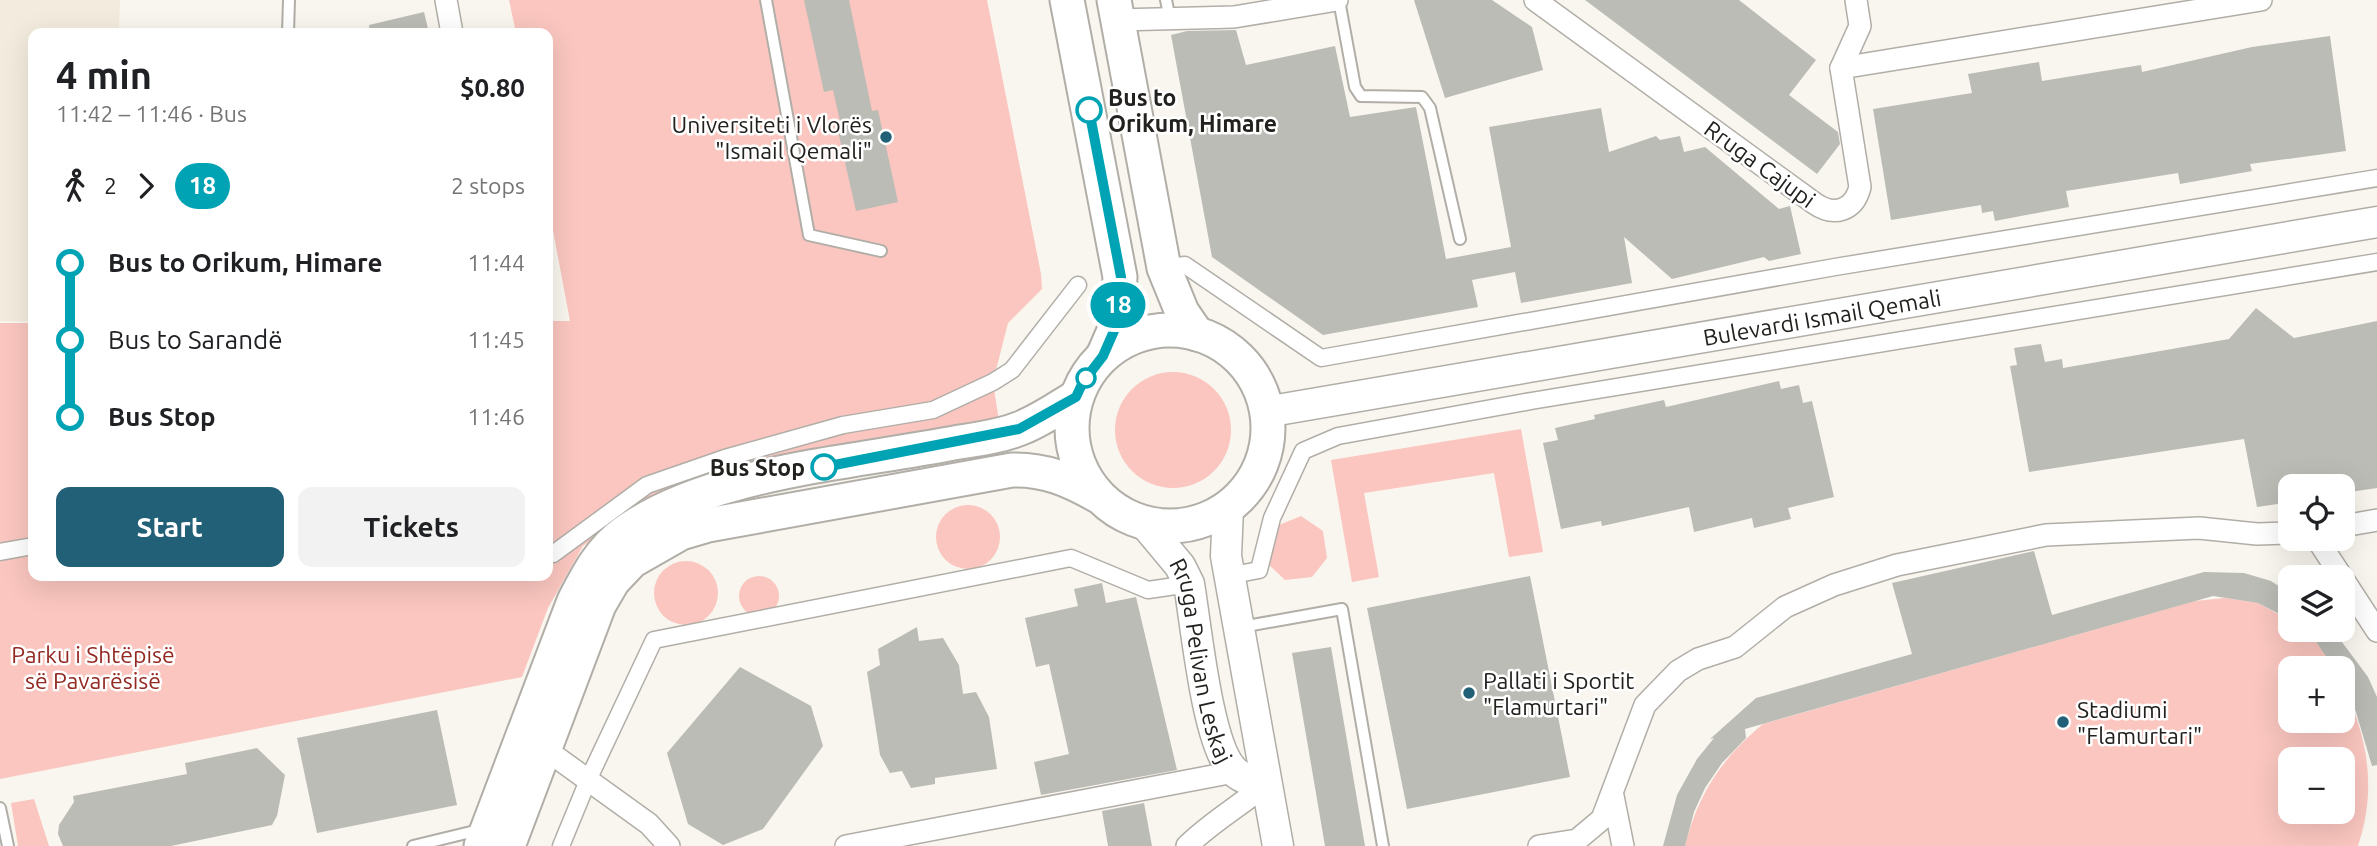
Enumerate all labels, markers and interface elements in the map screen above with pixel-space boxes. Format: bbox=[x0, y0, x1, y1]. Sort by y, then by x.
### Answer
text: 4 min bbox=[56, 54, 152, 96]
text: $0.80 bbox=[460, 73, 525, 102]
place label: Bus to Orikum, Himare bbox=[1108, 85, 1277, 137]
marker: Bus to Orikum, Himare bbox=[1076, 97, 1102, 123]
text: 11:42 – 11:46 · Bus bbox=[56, 101, 247, 126]
place label: Universiteti i Vlorës "Ismail Qemali" bbox=[672, 112, 872, 163]
street label: Rruga Cajupi bbox=[1700, 116, 1820, 212]
marker: Universiteti i Vlorës "Ismail Qemali" bbox=[878, 129, 894, 145]
icon: walk bbox=[56, 167, 94, 205]
icon: forward bbox=[127, 167, 165, 205]
text: 18 bbox=[189, 172, 216, 199]
text: 2 bbox=[104, 173, 117, 198]
text: 2 stops bbox=[451, 173, 525, 198]
text: Bus to Orikum, Himare bbox=[108, 248, 383, 277]
text: 11:44 bbox=[467, 250, 525, 275]
line badge: 18 bbox=[1086, 282, 1150, 328]
street label: Bulevardi Ismail Qemali bbox=[1701, 284, 1943, 350]
text: 18 bbox=[1104, 291, 1132, 318]
text: Bus to Sarandë bbox=[108, 325, 283, 354]
text: 11:45 bbox=[467, 327, 525, 352]
unlabelled marker bbox=[1076, 368, 1096, 388]
text: Bus Stop bbox=[108, 402, 216, 431]
text: 11:46 bbox=[467, 404, 525, 429]
marker: Bus Stop bbox=[811, 454, 837, 480]
place label: Bus Stop bbox=[710, 455, 805, 480]
map controls bbox=[2278, 474, 2355, 824]
button: locate bbox=[2278, 474, 2355, 551]
button: Start bbox=[56, 487, 284, 567]
button: Tickets bbox=[298, 487, 525, 567]
street label: Rruga Pelivan Leskaj bbox=[1166, 554, 1238, 767]
button: layers bbox=[2278, 565, 2355, 642]
park label: Parku i Shtëpisë së Pavarësisë bbox=[11, 642, 175, 693]
button: + bbox=[2278, 656, 2355, 733]
place label: Pallati i Sportit "Flamurtari" bbox=[1483, 668, 1634, 719]
marker: Pallati i Sportit "Flamurtari" bbox=[1461, 685, 1477, 701]
place label: Stadiumi "Flamurtari" bbox=[2077, 697, 2202, 748]
marker: Stadiumi "Flamurtari" bbox=[2055, 714, 2071, 730]
button: − bbox=[2278, 747, 2355, 824]

